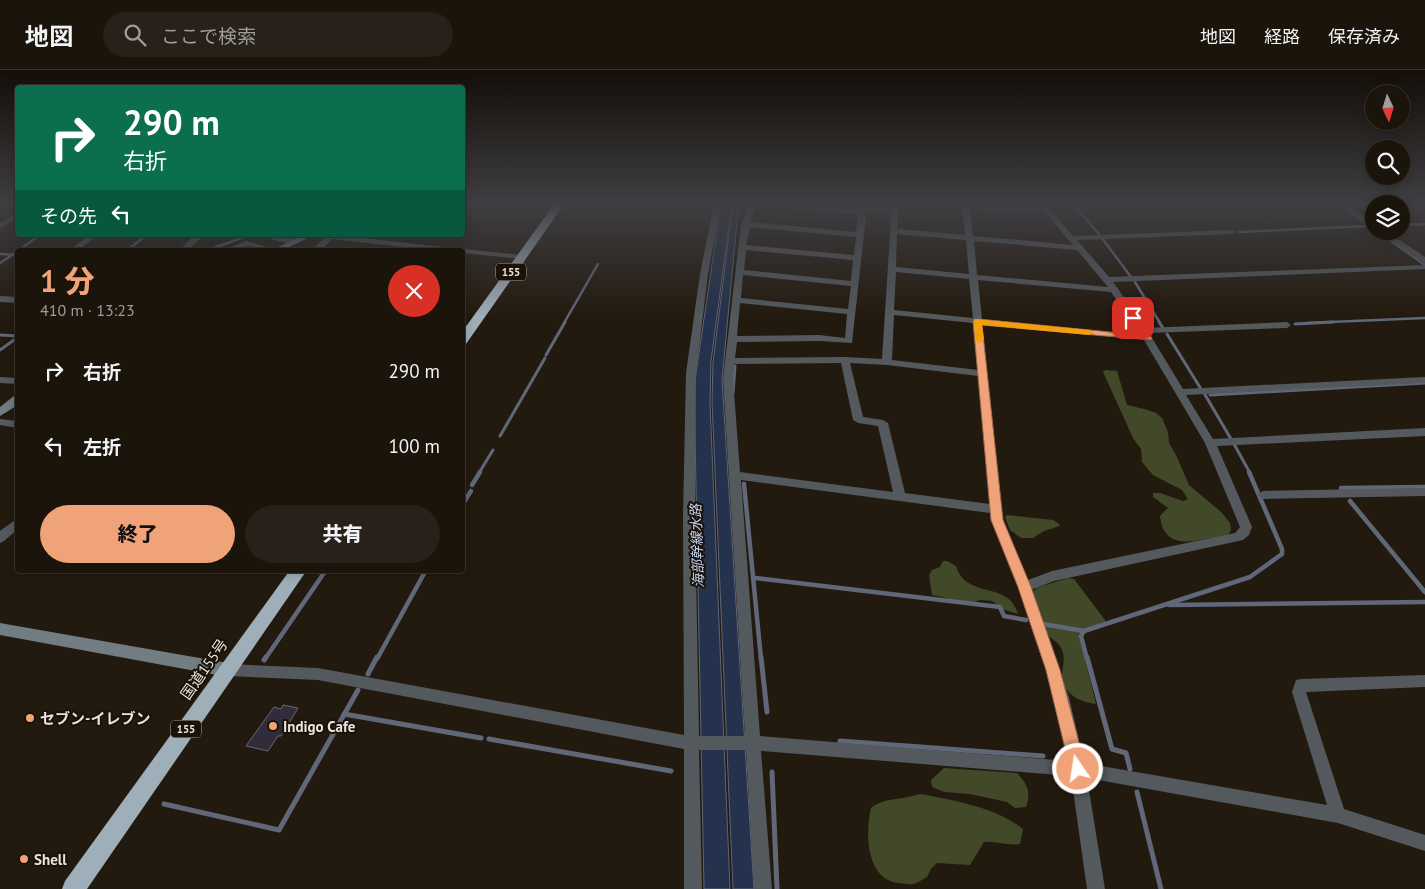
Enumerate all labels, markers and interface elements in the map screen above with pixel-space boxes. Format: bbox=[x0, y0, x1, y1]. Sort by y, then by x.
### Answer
search box bbox=[103, 12, 453, 57]
text: 地図 bbox=[25, 21, 73, 52]
icon: search bbox=[121, 21, 149, 49]
text: ここで検索 bbox=[161, 24, 256, 48]
text: 地図 bbox=[1200, 25, 1236, 48]
text: 経路 bbox=[1264, 25, 1300, 48]
text: 保存済み bbox=[1328, 25, 1400, 48]
north arrow bbox=[1365, 85, 1410, 130]
map controls bbox=[1365, 85, 1410, 240]
text: 290 m bbox=[123, 99, 220, 145]
icon: right bbox=[40, 105, 105, 170]
button: search bbox=[1365, 140, 1410, 185]
text: 右折 bbox=[123, 147, 167, 175]
button: layers bbox=[1365, 195, 1410, 240]
icon: left bbox=[107, 200, 135, 228]
text: その先 bbox=[40, 204, 97, 228]
text: 1 分 bbox=[40, 261, 95, 300]
road number: 155 bbox=[496, 263, 526, 280]
button: close bbox=[388, 265, 440, 317]
pin bbox=[1112, 297, 1154, 339]
text: 410 m · 13:23 bbox=[40, 300, 135, 320]
icon: arrive bbox=[1119, 304, 1147, 332]
icon: right bbox=[40, 357, 68, 385]
text: 290 m bbox=[388, 359, 440, 383]
text: 右折 bbox=[83, 360, 121, 384]
icon: left bbox=[40, 432, 68, 460]
text: 100 m bbox=[388, 434, 440, 458]
text: 左折 bbox=[83, 435, 121, 459]
water label: 海部幹線水路 bbox=[687, 503, 707, 588]
button: 終了 bbox=[40, 505, 235, 563]
button: 共有 bbox=[245, 505, 440, 563]
street label: 国道155号 bbox=[176, 635, 232, 703]
place label: セブン-イレブン bbox=[40, 709, 150, 728]
marker: セブン-イレブン bbox=[24, 712, 36, 724]
place label: Indigo Cafe bbox=[283, 717, 356, 736]
marker: Indigo Cafe bbox=[267, 720, 279, 732]
road number: 155 bbox=[171, 721, 201, 738]
position arrow bbox=[1051, 742, 1103, 794]
place label: Shell bbox=[34, 850, 67, 869]
marker: Shell bbox=[18, 853, 30, 865]

